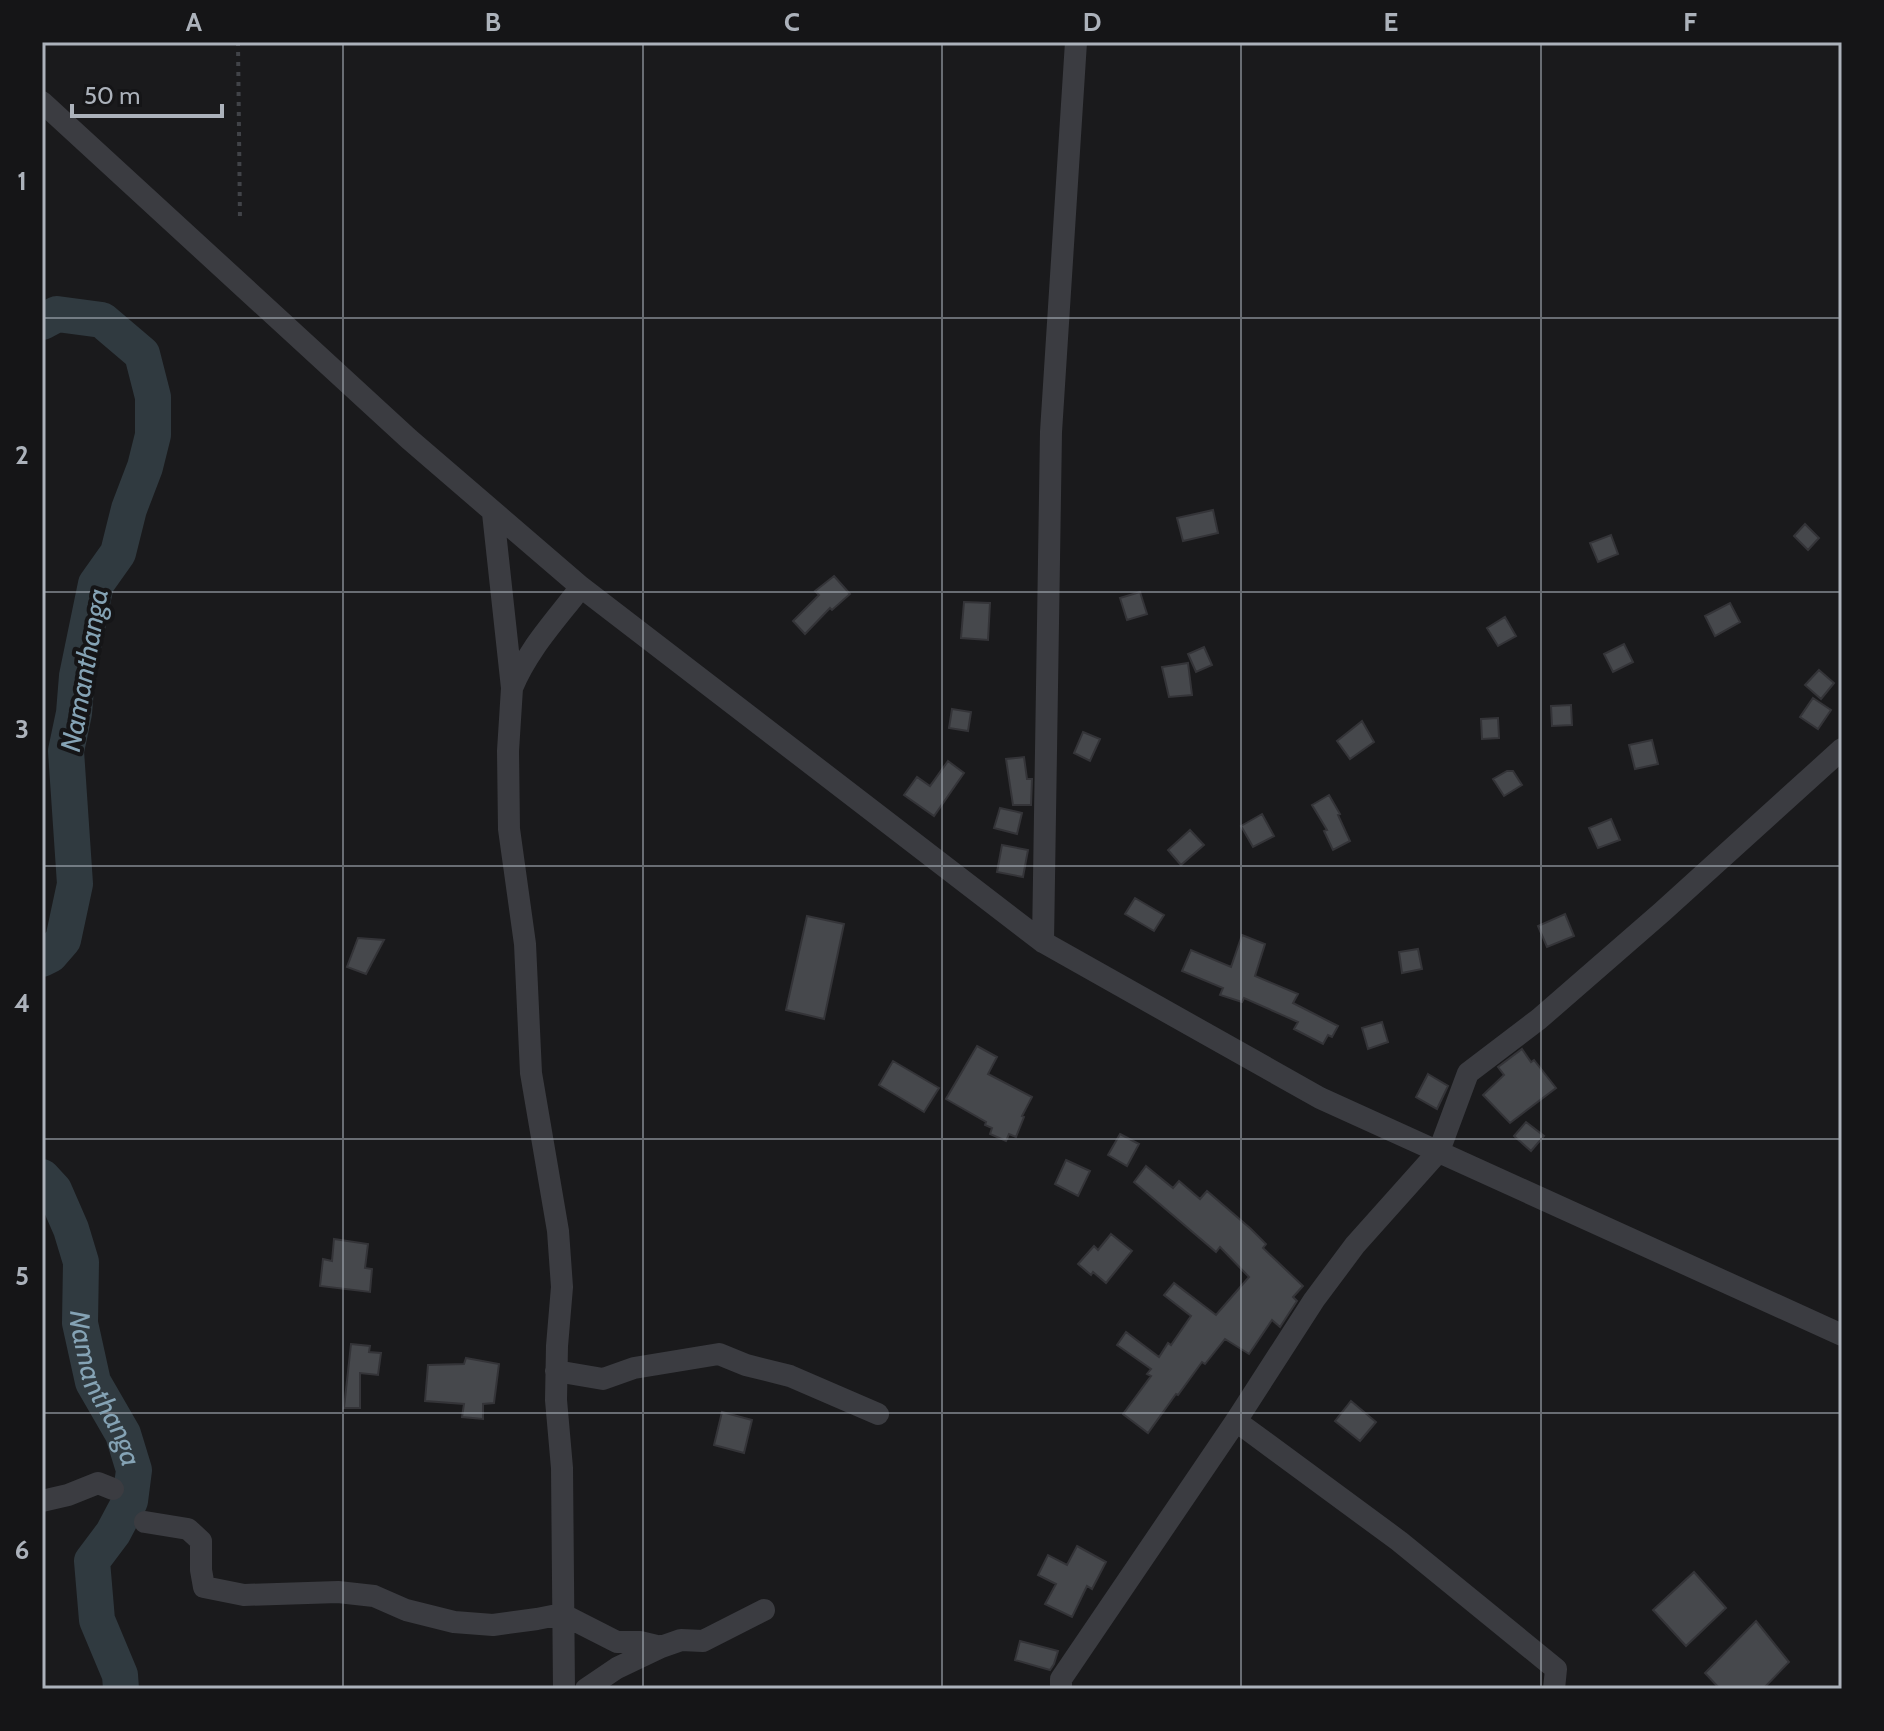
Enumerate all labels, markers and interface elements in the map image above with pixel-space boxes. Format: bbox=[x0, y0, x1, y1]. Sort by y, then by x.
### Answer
text: A bbox=[186, 6, 203, 38]
text: B bbox=[485, 6, 501, 38]
text: C bbox=[784, 6, 800, 38]
text: D bbox=[1083, 6, 1101, 38]
text: E bbox=[1384, 6, 1398, 38]
text: F bbox=[1683, 6, 1697, 38]
scale bar bbox=[72, 68, 222, 118]
text: 50 m bbox=[84, 81, 140, 110]
text: 1 bbox=[17, 165, 27, 197]
text: 2 bbox=[15, 439, 29, 471]
water label: Namanthanga bbox=[53, 586, 115, 754]
text: 3 bbox=[15, 713, 29, 745]
text: 4 bbox=[14, 987, 30, 1019]
text: 5 bbox=[15, 1260, 29, 1292]
water label: Namanthanga bbox=[63, 1310, 149, 1470]
text: 6 bbox=[15, 1534, 29, 1566]

